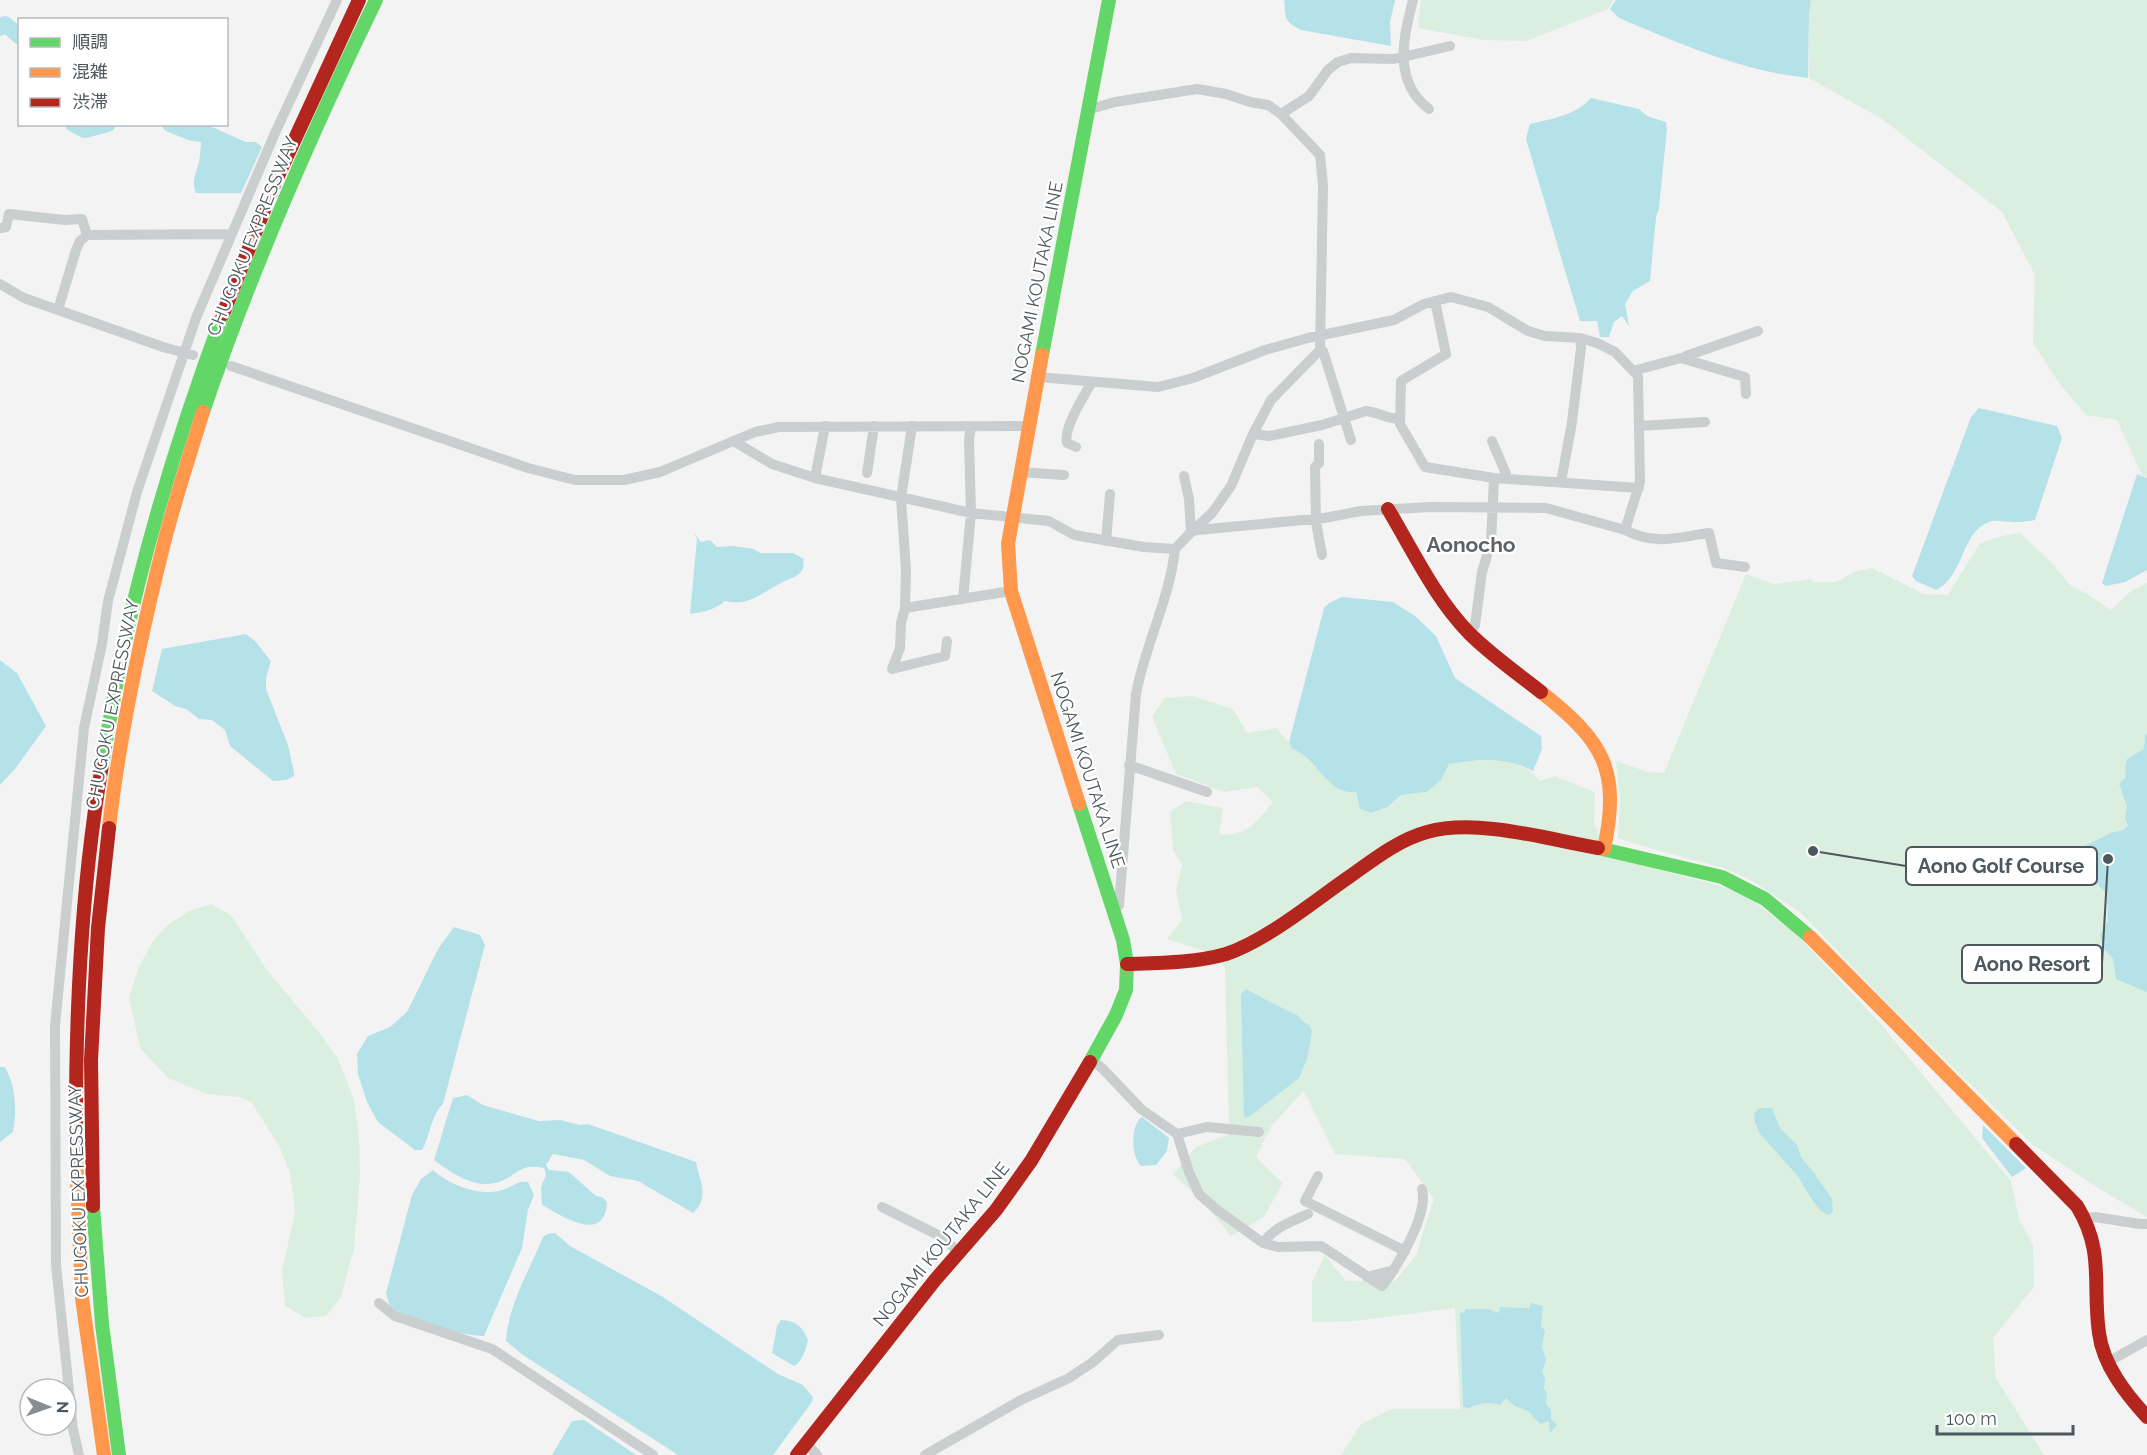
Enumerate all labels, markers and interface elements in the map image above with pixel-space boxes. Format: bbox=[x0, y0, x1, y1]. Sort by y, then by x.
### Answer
legend bbox=[18, 18, 228, 126]
text: 順調 bbox=[72, 31, 108, 52]
text: 混雑 bbox=[72, 61, 108, 82]
text: 渋滞 bbox=[72, 91, 108, 112]
street label: CHUGOKU EXPRESSWAY bbox=[202, 133, 302, 339]
street label: NOGAMI KOUTAKA LINE bbox=[1007, 179, 1067, 385]
district label: Aonocho bbox=[1426, 532, 1516, 557]
street label: CHUGOKU EXPRESSWAY bbox=[81, 597, 143, 811]
street label: NOGAMI KOUTAKA LINE bbox=[1046, 669, 1130, 871]
callout: Aono Golf Course bbox=[1906, 847, 2097, 885]
text: Aono Golf Course bbox=[1918, 854, 2084, 878]
callout: Aono Resort bbox=[1962, 945, 2102, 983]
text: Aono Resort bbox=[1974, 952, 2091, 976]
street label: CHUGOKU EXPRESSWAY bbox=[64, 1084, 92, 1298]
street label: NOGAMI KOUTAKA LINE bbox=[868, 1158, 1014, 1330]
north arrow bbox=[18, 1377, 78, 1437]
scale bar bbox=[1937, 1398, 2074, 1436]
text: N bbox=[53, 1401, 72, 1414]
text: 100 m bbox=[1946, 1408, 1997, 1429]

